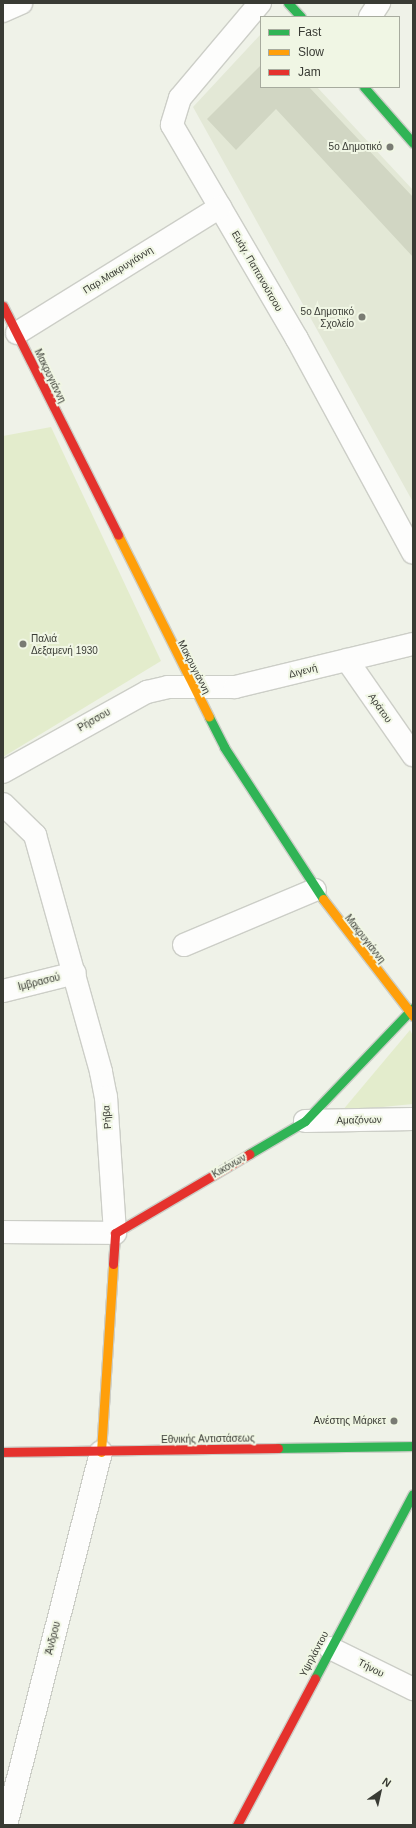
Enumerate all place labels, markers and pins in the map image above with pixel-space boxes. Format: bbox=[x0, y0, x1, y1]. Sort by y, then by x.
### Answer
place label: 5ο Δημοτικό bbox=[328, 141, 382, 153]
marker: 5ο Δημοτικό bbox=[385, 142, 395, 152]
place label: 5ο Δημοτικό Σχολείο bbox=[300, 305, 354, 328]
marker: 5ο Δημοτικό Σχολείο bbox=[357, 312, 367, 322]
place label: Παλιά Δεξαμενή 1930 bbox=[31, 632, 98, 656]
marker: Παλιά Δεξαμενή 1930 bbox=[18, 639, 28, 649]
place label: Ανέστης Μάρκετ bbox=[314, 1415, 386, 1427]
marker: Ανέστης Μάρκετ bbox=[389, 1416, 399, 1426]

